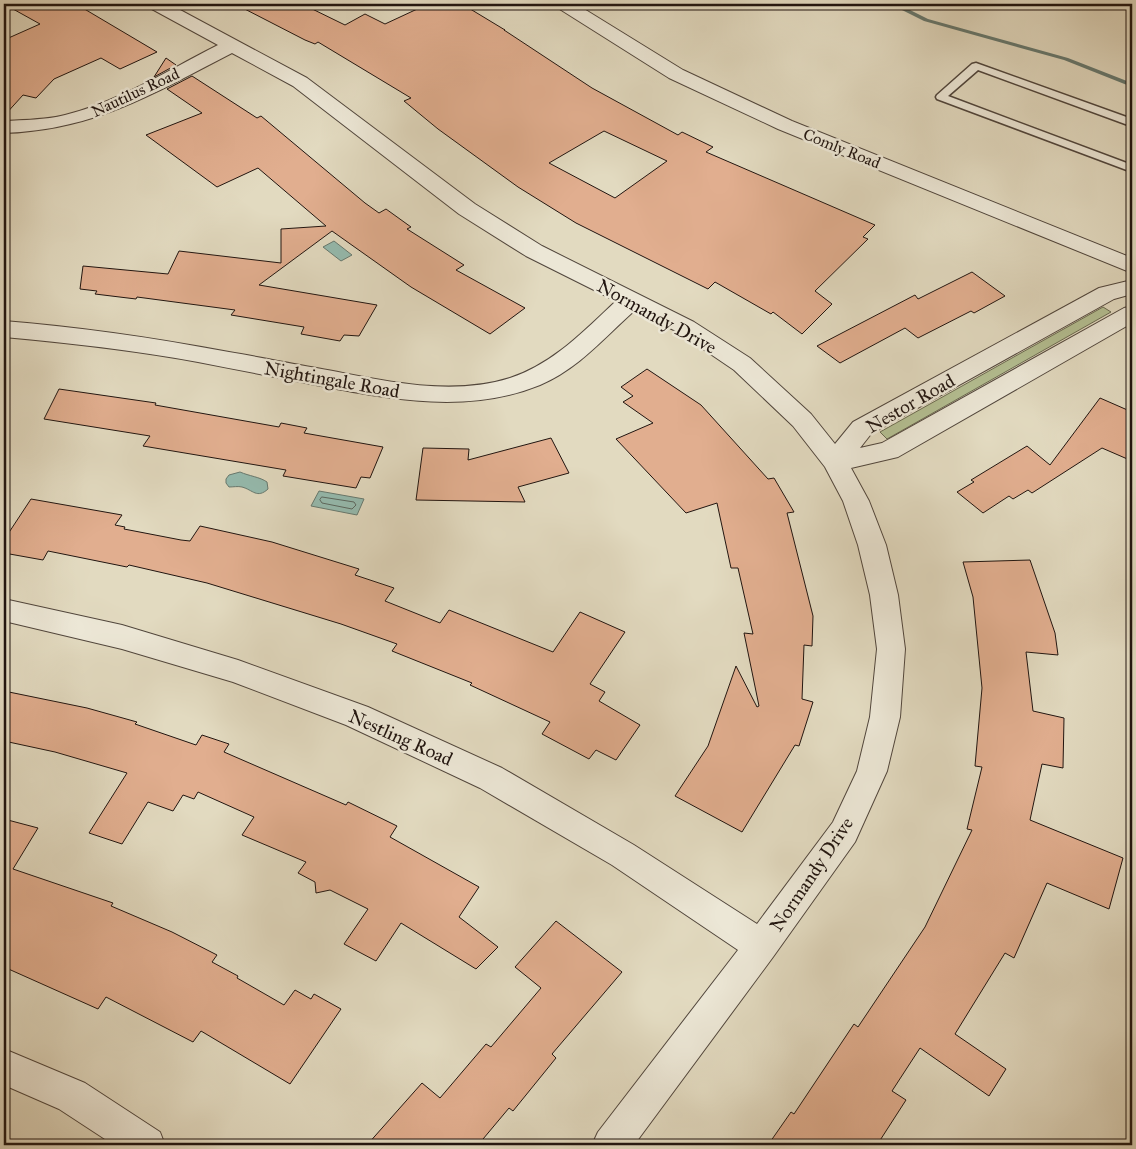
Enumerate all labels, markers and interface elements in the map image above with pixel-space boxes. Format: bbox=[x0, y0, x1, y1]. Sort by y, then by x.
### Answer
street label: Nautilus Road bbox=[88, 64, 182, 121]
street label: Comly Road bbox=[800, 124, 883, 173]
street label: Normandy Drive bbox=[593, 274, 721, 359]
street label: Nightingale Road bbox=[262, 356, 402, 404]
street label: Nestor Road bbox=[862, 369, 959, 438]
street label: Nestling Road bbox=[345, 704, 457, 772]
street label: Normandy Drive bbox=[765, 813, 858, 936]

